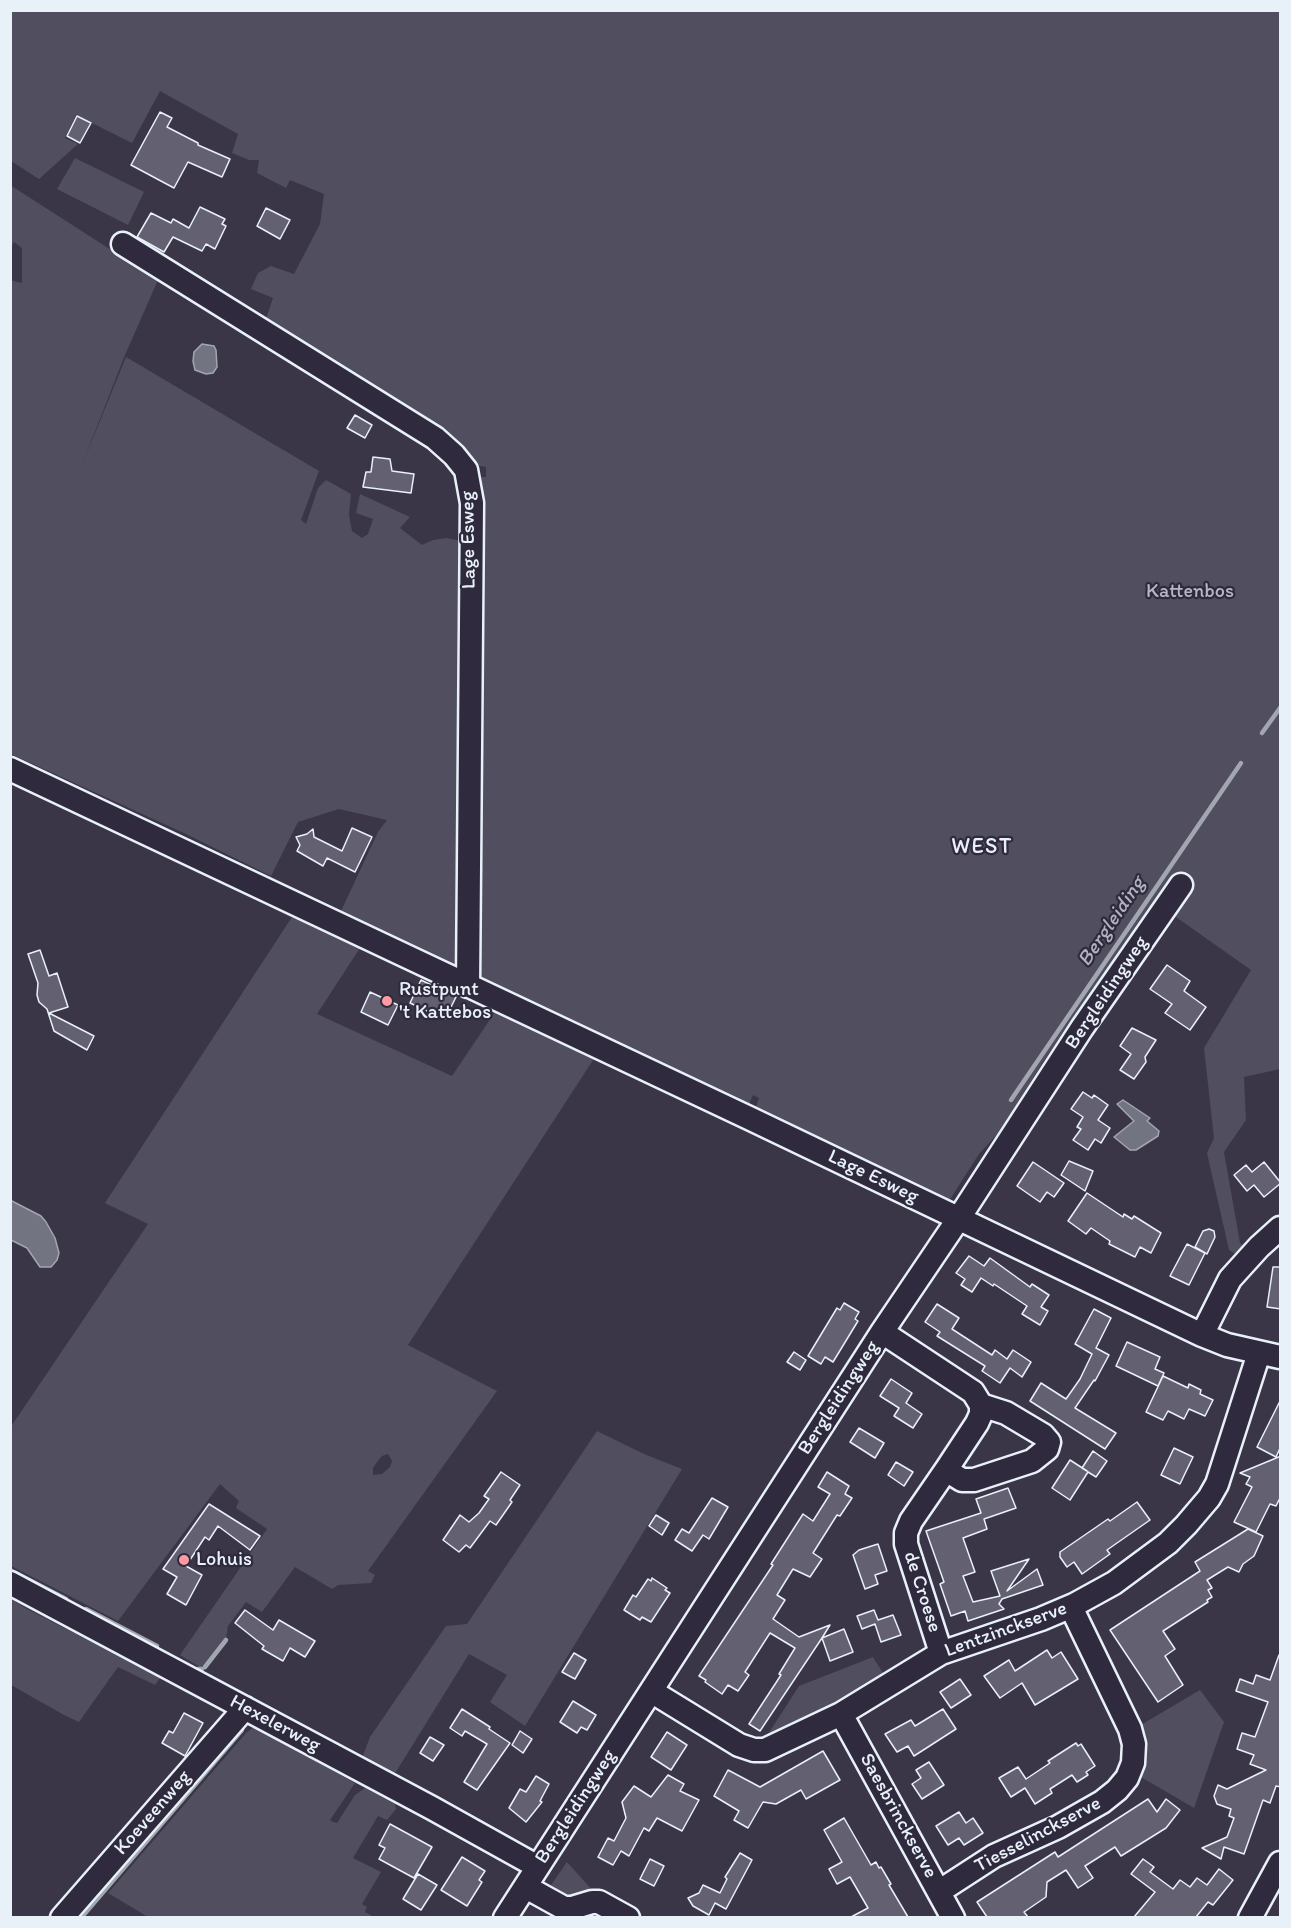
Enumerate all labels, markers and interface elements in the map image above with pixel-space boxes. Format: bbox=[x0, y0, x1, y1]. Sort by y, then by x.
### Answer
street label: Lage Esweg bbox=[456, 491, 482, 589]
park label: Kattenbos bbox=[1146, 580, 1234, 604]
district label: WEST bbox=[951, 834, 1013, 860]
water label: Bergleiding bbox=[1073, 872, 1151, 972]
street label: Bergleidingweg bbox=[1060, 932, 1154, 1054]
place label: Rustpunt 't Kattebos bbox=[399, 978, 491, 1025]
marker: Rustpunt 't Kattebos bbox=[380, 994, 394, 1008]
street label: Lage Esweg bbox=[824, 1145, 922, 1209]
street label: Bergleidingweg bbox=[793, 1336, 885, 1460]
place label: Lohuis bbox=[196, 1548, 252, 1572]
street label: de Croese bbox=[898, 1548, 946, 1636]
marker: Lohuis bbox=[177, 1553, 191, 1567]
street label: Lentzinckserve bbox=[942, 1597, 1070, 1663]
street label: Hexelerweg bbox=[226, 1690, 324, 1758]
street label: Bergleidingweg bbox=[530, 1745, 622, 1869]
street label: Saesbrinckserve bbox=[854, 1749, 942, 1883]
street label: Koeveenweg bbox=[110, 1766, 196, 1860]
street label: Tiesselinckserve bbox=[971, 1792, 1105, 1878]

